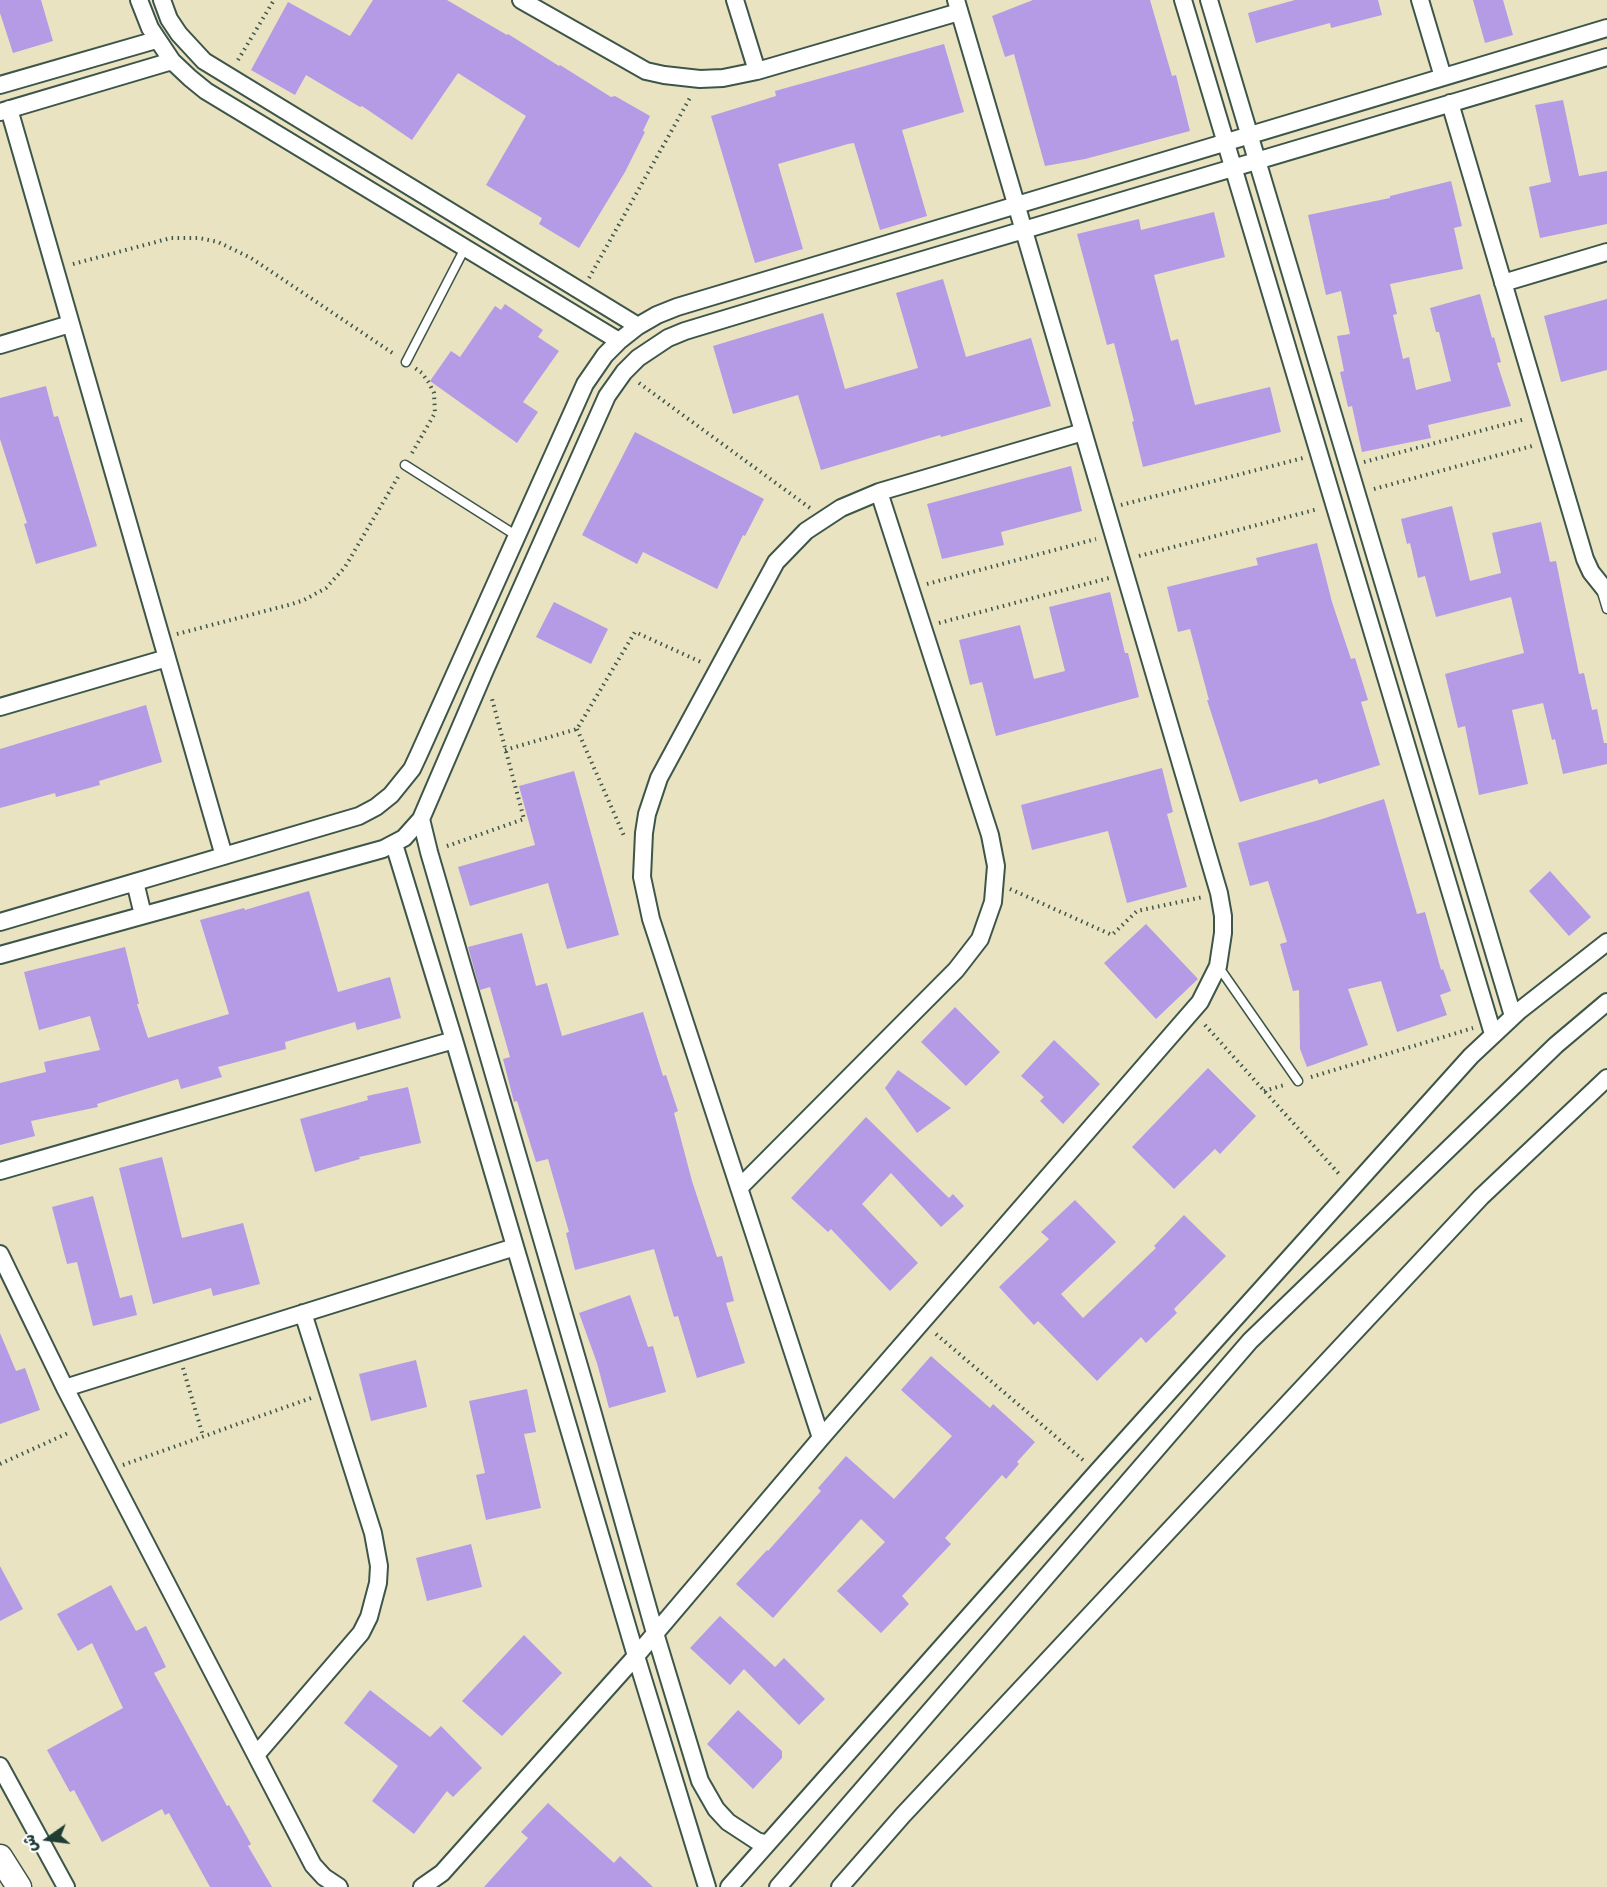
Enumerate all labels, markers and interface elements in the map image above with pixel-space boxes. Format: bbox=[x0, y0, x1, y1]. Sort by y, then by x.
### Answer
north arrow bbox=[18, 1809, 78, 1869]
text: ش bbox=[19, 1833, 41, 1854]

